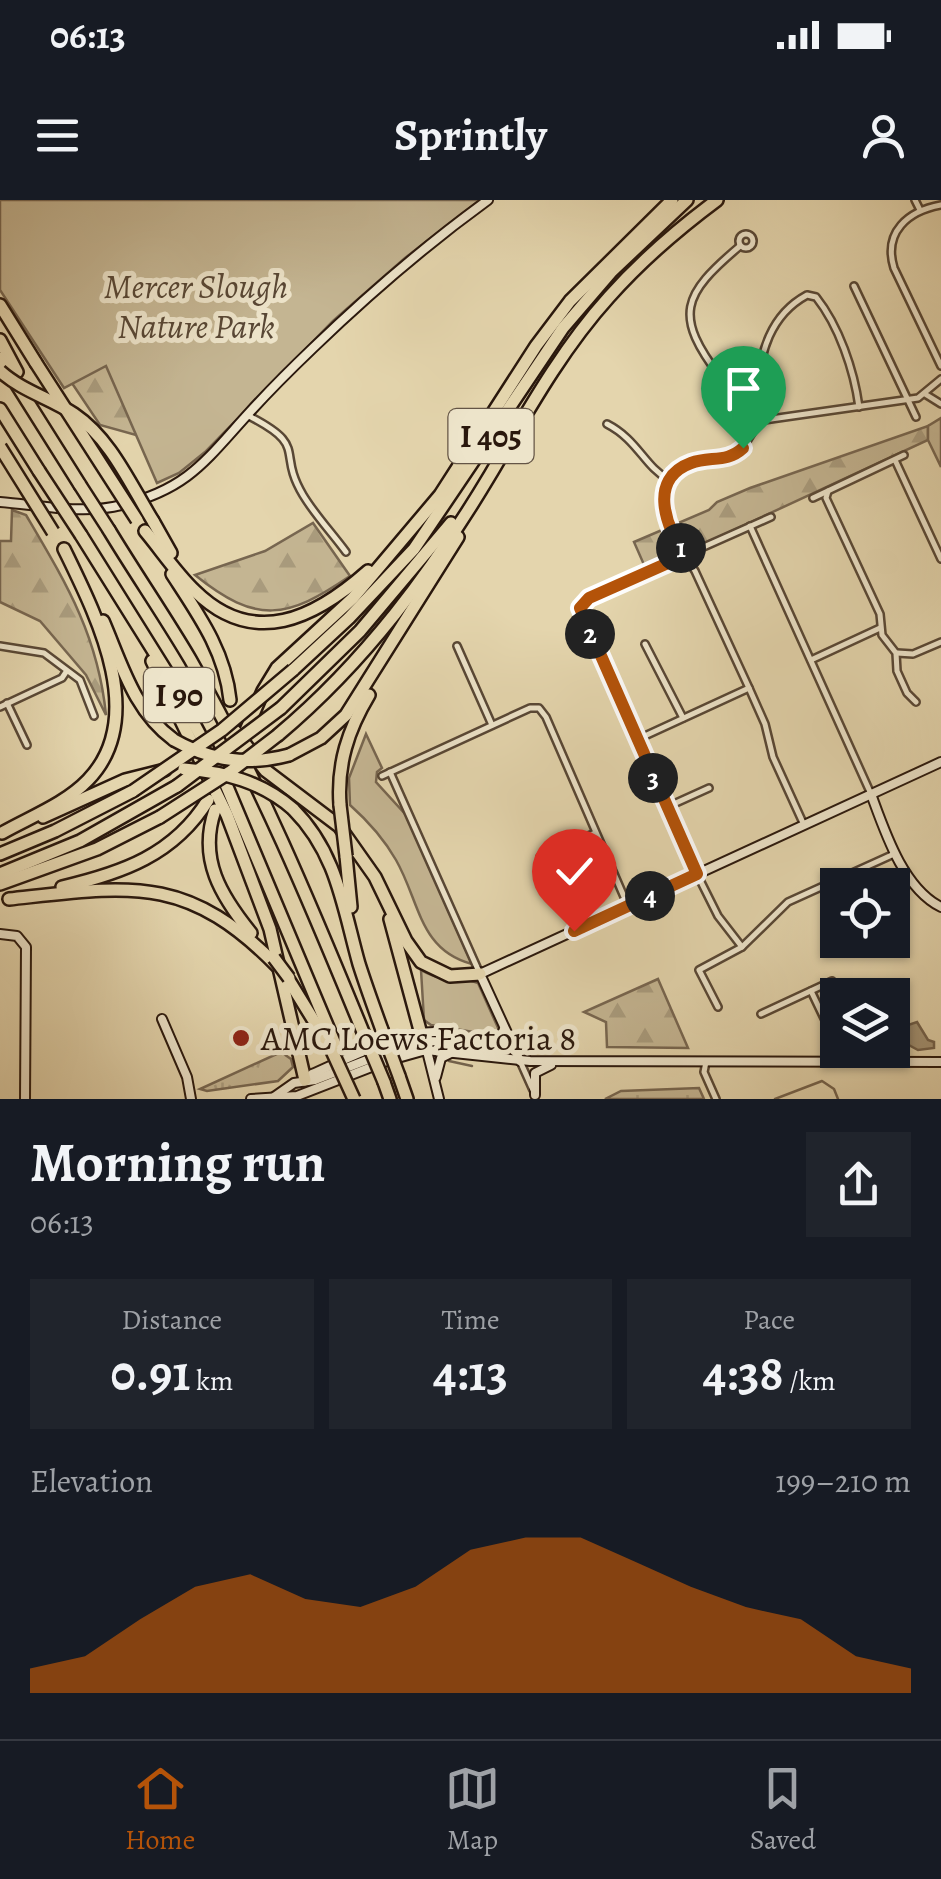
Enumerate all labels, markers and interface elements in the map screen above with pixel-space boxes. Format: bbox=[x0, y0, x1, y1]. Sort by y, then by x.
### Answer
text: 06:13 bbox=[50, 9, 126, 61]
text: Sprintly bbox=[394, 104, 547, 166]
icon: menu bbox=[30, 108, 85, 163]
icon: person bbox=[856, 108, 911, 163]
park label: Mercer Slough Nature Park bbox=[104, 262, 288, 350]
pin bbox=[701, 346, 786, 449]
icon: arrive bbox=[716, 361, 771, 416]
road number: I 405 bbox=[448, 409, 534, 463]
pin: 1 bbox=[656, 523, 706, 573]
text: 1 bbox=[676, 529, 686, 567]
pin: 2 bbox=[565, 609, 615, 659]
text: 2 bbox=[583, 615, 597, 653]
road number: I 90 bbox=[144, 668, 214, 722]
pin: 3 bbox=[628, 753, 678, 803]
text: 3 bbox=[647, 759, 659, 797]
pin bbox=[532, 829, 617, 932]
icon: check bbox=[547, 844, 602, 899]
map controls bbox=[820, 868, 910, 1068]
button: locate bbox=[820, 868, 910, 958]
pin: 4 bbox=[625, 871, 675, 921]
text: 4 bbox=[643, 877, 657, 915]
button: layers bbox=[820, 978, 910, 1068]
place label: AMC Loews Factoria 8 bbox=[260, 1014, 576, 1062]
marker: AMC Loews Factoria 8 bbox=[230, 1027, 252, 1049]
text: Morning run bbox=[30, 1125, 325, 1200]
button: share bbox=[806, 1132, 911, 1237]
text: 06:13 bbox=[30, 1200, 94, 1244]
text: Distance bbox=[122, 1301, 222, 1339]
text: Time bbox=[441, 1301, 500, 1339]
text: Pace bbox=[743, 1301, 795, 1339]
text: 0.91 bbox=[110, 1339, 190, 1407]
text: 4:13 bbox=[433, 1339, 508, 1407]
text: 4:38 bbox=[703, 1339, 784, 1407]
text: km bbox=[190, 1362, 233, 1400]
text: /km bbox=[784, 1362, 836, 1400]
text: Elevation bbox=[30, 1459, 153, 1503]
text: 199–210 m bbox=[775, 1459, 911, 1503]
tab: Home bbox=[125, 1761, 195, 1859]
tab: Map bbox=[445, 1761, 500, 1859]
tab: Saved bbox=[750, 1761, 816, 1859]

